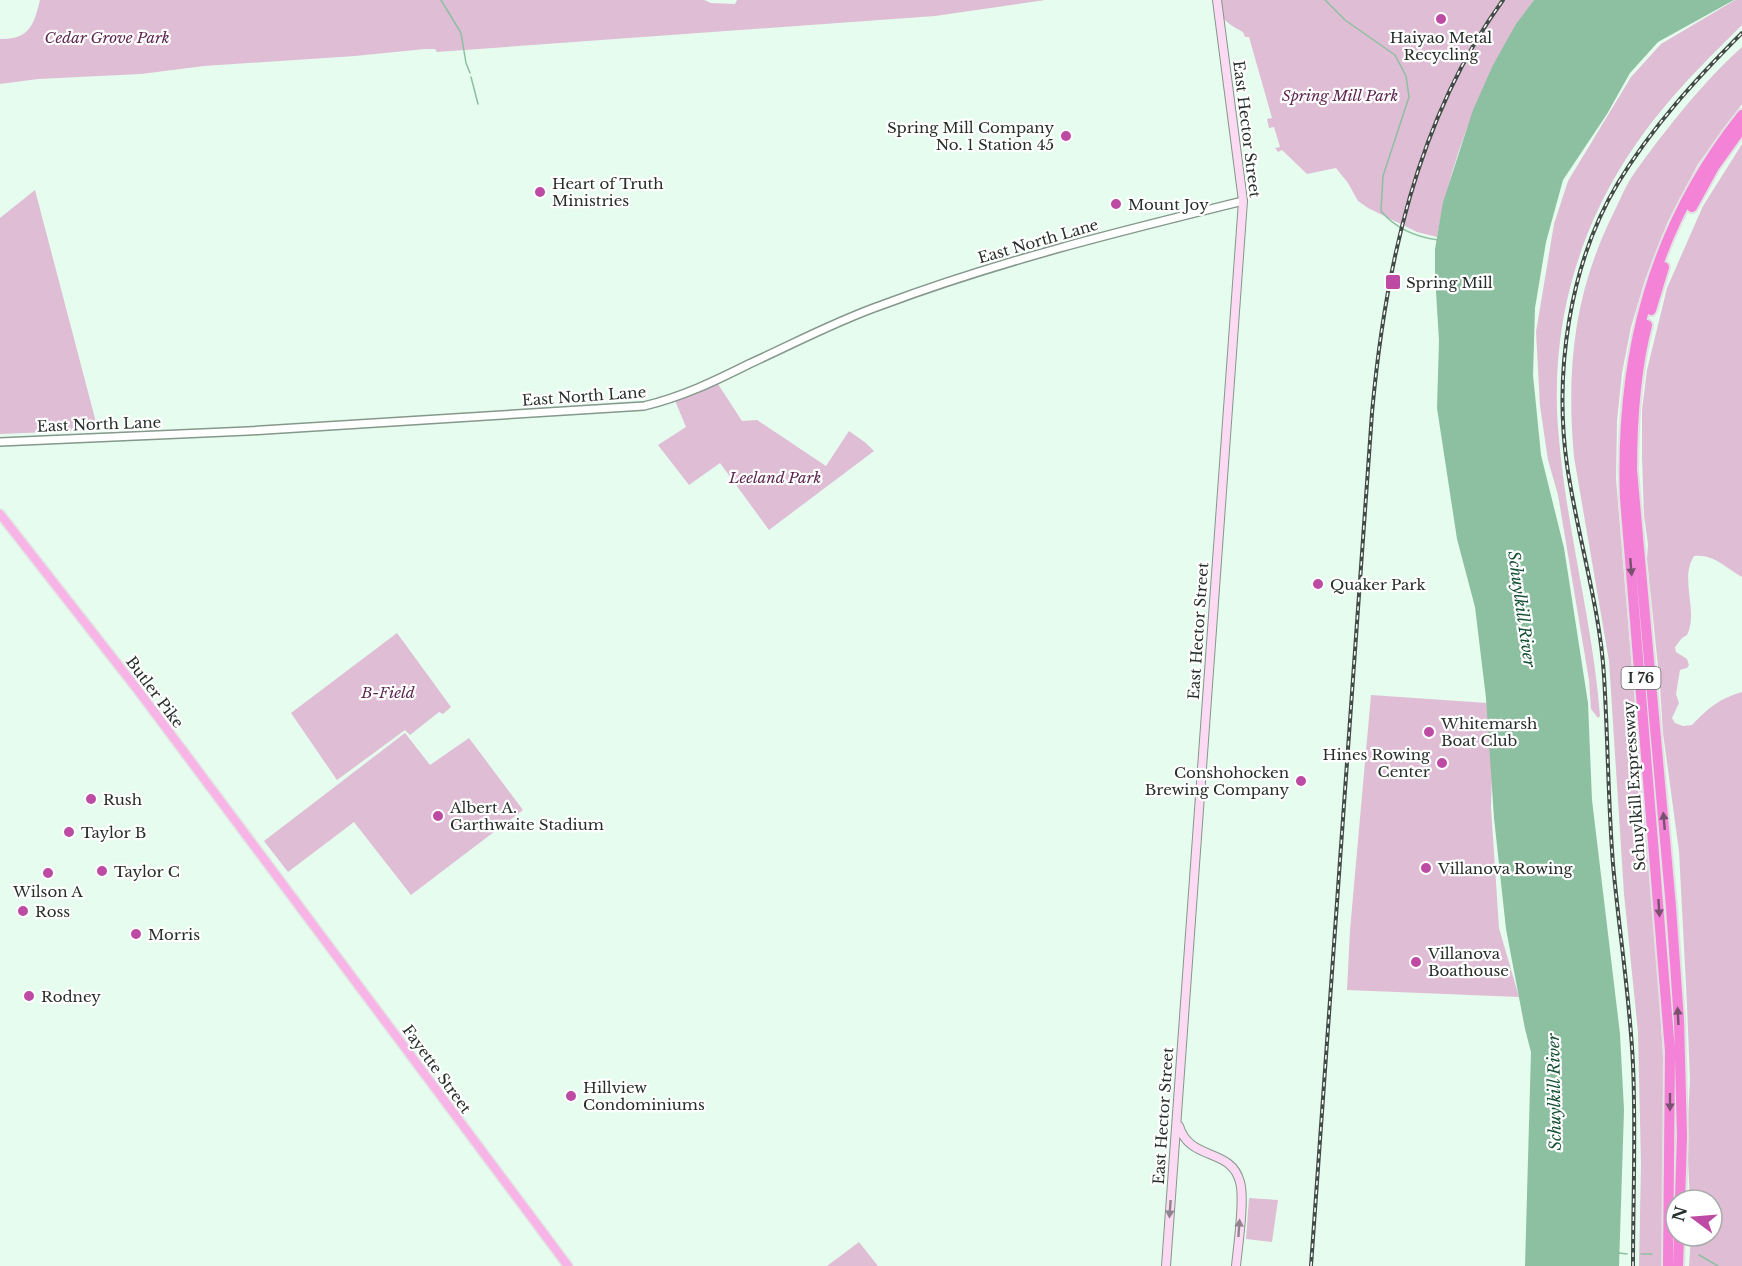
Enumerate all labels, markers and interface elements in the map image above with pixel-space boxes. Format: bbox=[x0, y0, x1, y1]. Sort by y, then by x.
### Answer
marker: Haiyao Metal Recycling bbox=[1434, 12, 1448, 26]
park label: Cedar Grove Park bbox=[45, 28, 169, 47]
place label: Haiyao Metal Recycling bbox=[1390, 28, 1492, 64]
street label: East Hector Street bbox=[1229, 59, 1265, 199]
park label: Spring Mill Park bbox=[1282, 86, 1398, 105]
place label: Spring Mill Company No. 1 Station 45 bbox=[887, 118, 1054, 154]
marker: Spring Mill Company No. 1 Station 45 bbox=[1059, 129, 1073, 143]
place label: Heart of Truth Ministries bbox=[552, 174, 664, 210]
marker: Heart of Truth Ministries bbox=[533, 185, 547, 199]
place label: Mount Joy bbox=[1128, 195, 1209, 214]
marker: Mount Joy bbox=[1109, 197, 1123, 211]
street label: East North Lane bbox=[976, 215, 1100, 267]
marker: Spring Mill bbox=[1384, 273, 1402, 291]
place label: Spring Mill bbox=[1406, 273, 1493, 292]
street label: East North Lane bbox=[521, 382, 647, 410]
street label: East North Lane bbox=[36, 412, 162, 436]
park label: Leeland Park bbox=[728, 468, 821, 487]
water label: Schuylkill River bbox=[1504, 550, 1540, 669]
one-way arrow bbox=[1626, 557, 1636, 576]
street label: East Hector Street bbox=[1184, 561, 1212, 700]
place label: Quaker Park bbox=[1330, 575, 1427, 594]
marker: Quaker Park bbox=[1311, 577, 1325, 591]
street label: Butler Pike bbox=[122, 653, 188, 731]
road number: I 76 bbox=[1622, 667, 1660, 689]
park label: B-Field bbox=[360, 683, 415, 702]
street label: Schuylkill Expressway bbox=[1619, 700, 1649, 872]
place label: Whitemarsh Boat Club bbox=[1440, 714, 1537, 750]
marker: Whitemarsh Boat Club bbox=[1422, 725, 1436, 739]
place label: Hines Rowing Center bbox=[1323, 745, 1431, 781]
marker: Hines Rowing Center bbox=[1435, 756, 1449, 770]
place label: Conshohocken Brewing Company bbox=[1145, 763, 1289, 799]
marker: Conshohocken Brewing Company bbox=[1294, 774, 1308, 788]
place label: Rush bbox=[103, 790, 142, 809]
marker: Rush bbox=[84, 792, 98, 806]
place label: Albert A. Garthwaite Stadium bbox=[449, 798, 604, 834]
marker: Albert A. Garthwaite Stadium bbox=[431, 809, 445, 823]
one-way arrow bbox=[1659, 812, 1669, 831]
place label: Taylor B bbox=[81, 823, 146, 842]
marker: Taylor B bbox=[62, 825, 76, 839]
place label: Villanova Rowing bbox=[1437, 859, 1574, 878]
marker: Villanova Rowing bbox=[1419, 861, 1433, 875]
place label: Taylor C bbox=[114, 862, 180, 881]
marker: Taylor C bbox=[95, 864, 109, 878]
marker: Wilson A bbox=[41, 866, 55, 880]
place label: Wilson A bbox=[12, 882, 83, 901]
one-way arrow bbox=[1654, 898, 1663, 917]
place label: Ross bbox=[35, 902, 70, 921]
marker: Ross bbox=[16, 904, 30, 918]
place label: Morris bbox=[148, 925, 200, 944]
marker: Morris bbox=[129, 927, 143, 941]
place label: Villanova Boathouse bbox=[1427, 944, 1509, 980]
marker: Villanova Boathouse bbox=[1409, 955, 1423, 969]
place label: Rodney bbox=[41, 987, 101, 1006]
marker: Rodney bbox=[22, 989, 36, 1003]
one-way arrow bbox=[1674, 1006, 1683, 1025]
street label: Fayette Street bbox=[399, 1021, 476, 1117]
water label: Schuylkill River bbox=[1543, 1033, 1565, 1151]
street label: East Hector Street bbox=[1149, 1046, 1177, 1185]
place label: Hillview Condominiums bbox=[583, 1078, 705, 1114]
marker: Hillview Condominiums bbox=[564, 1089, 578, 1103]
one-way arrow bbox=[1665, 1093, 1675, 1112]
north arrow bbox=[1664, 1188, 1724, 1248]
one-way arrow bbox=[1166, 1199, 1175, 1218]
text: N bbox=[1668, 1204, 1691, 1224]
one-way arrow bbox=[1234, 1219, 1244, 1238]

